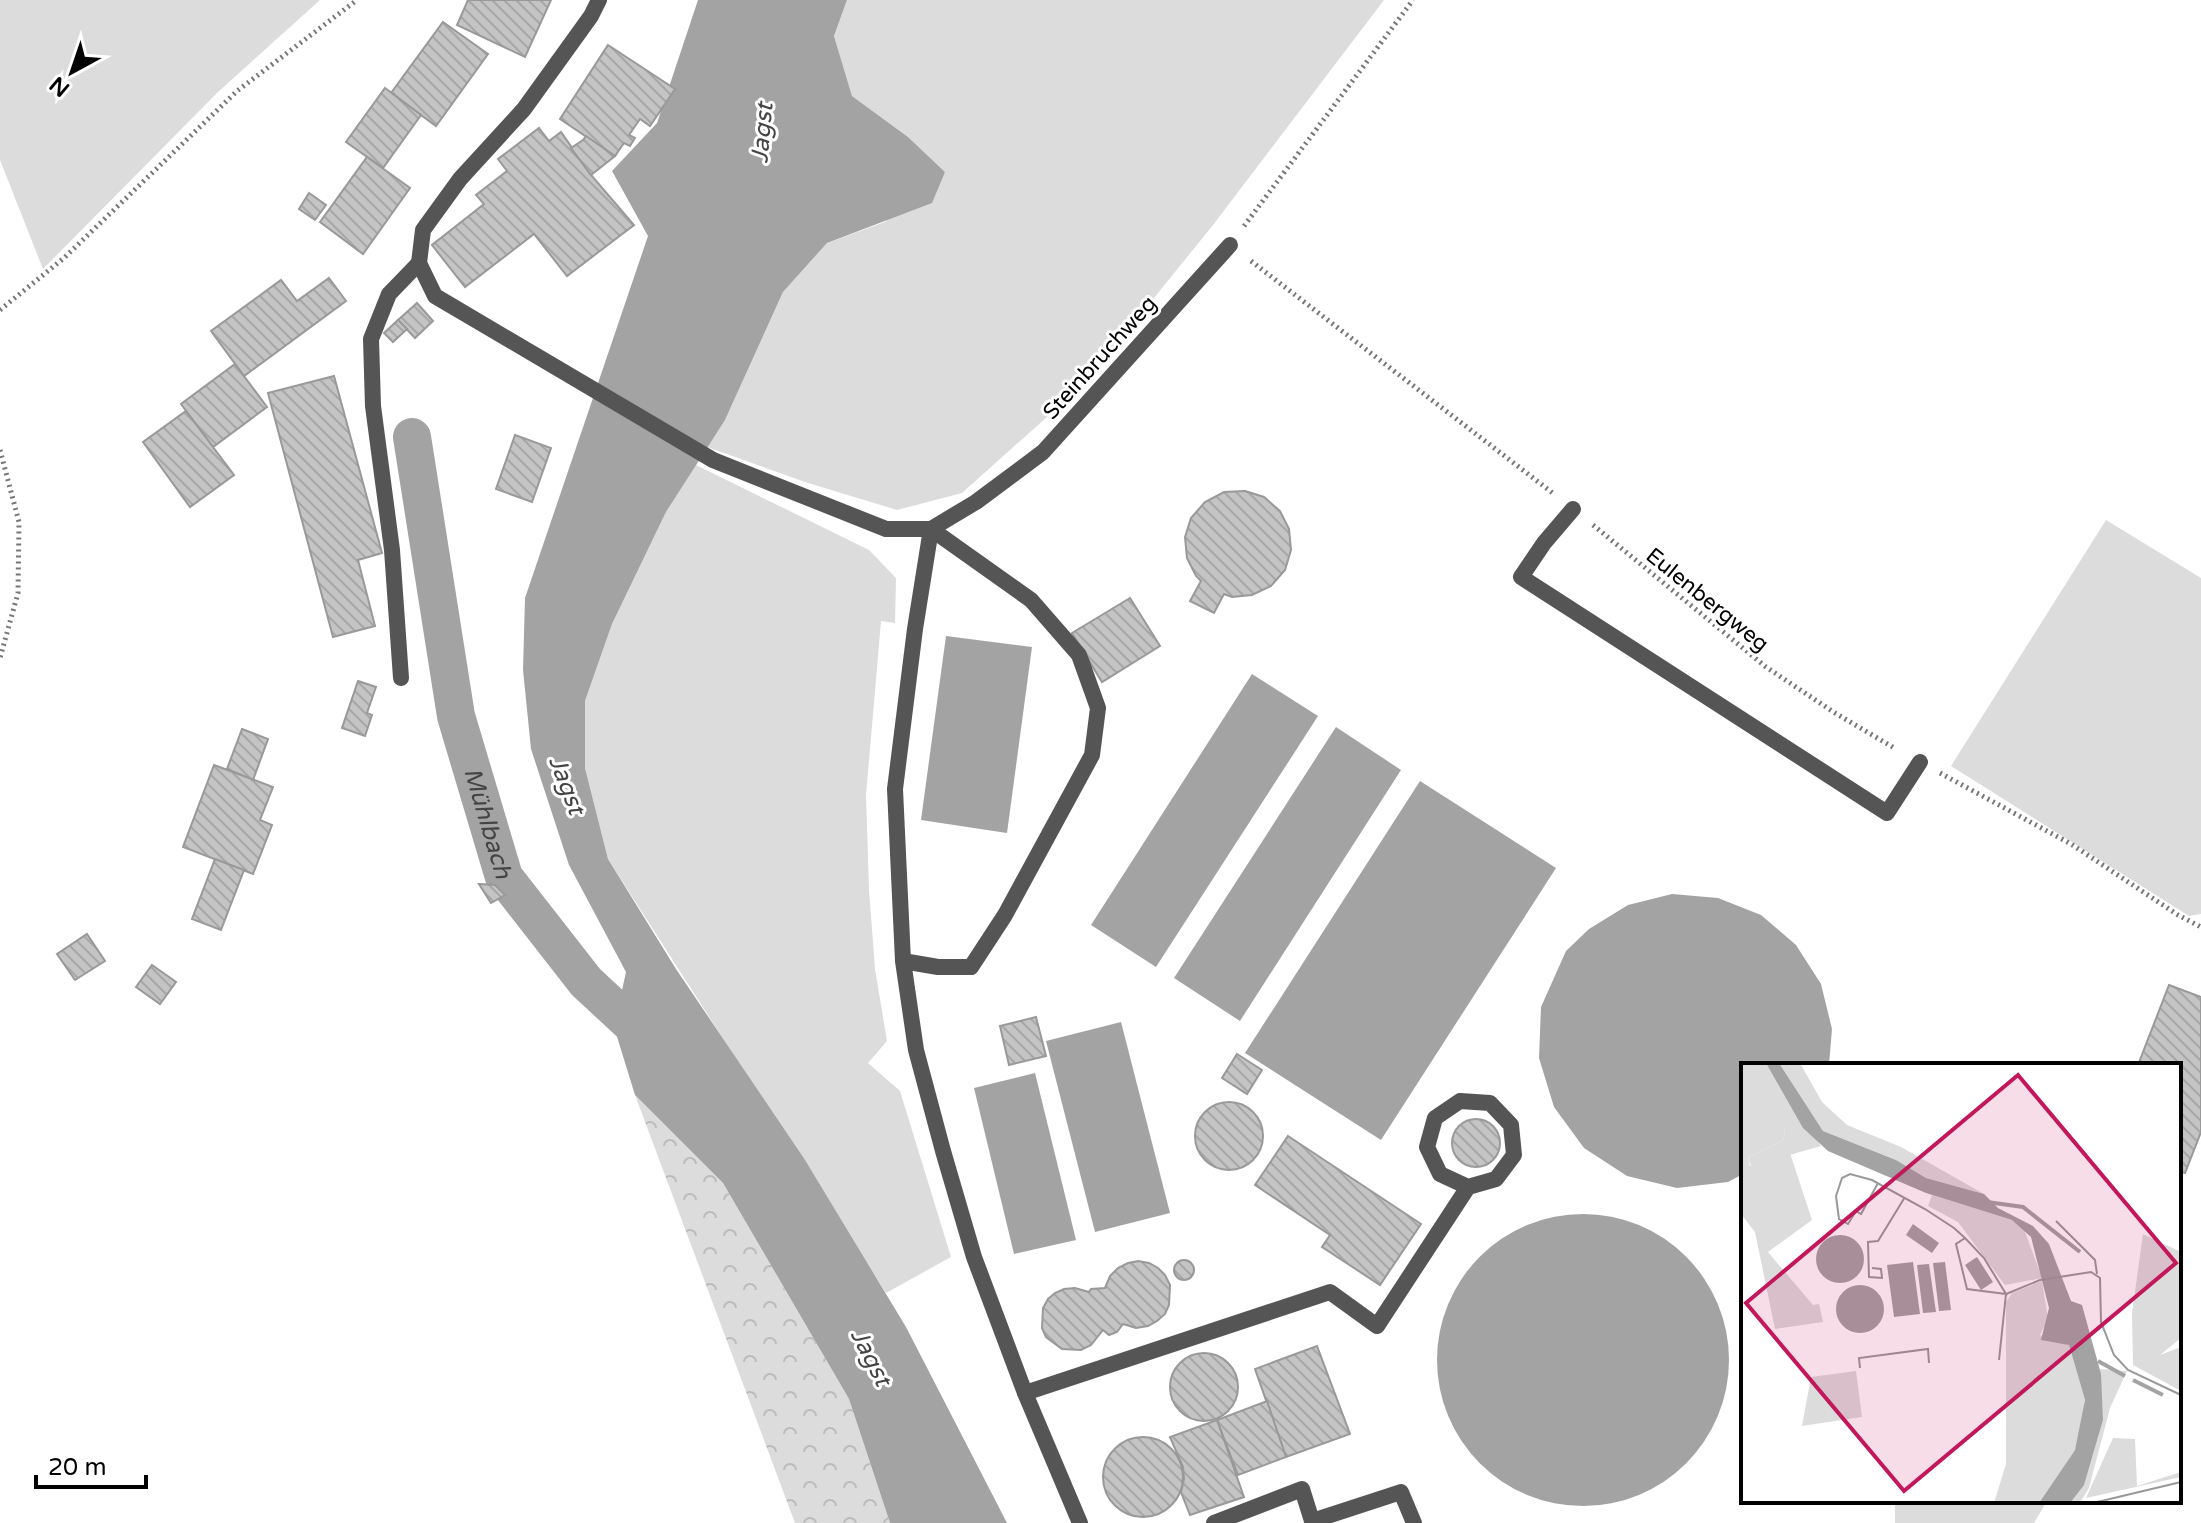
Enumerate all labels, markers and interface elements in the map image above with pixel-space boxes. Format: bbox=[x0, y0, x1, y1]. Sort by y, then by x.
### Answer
north arrow bbox=[32, 32, 112, 112]
text: N bbox=[45, 71, 75, 102]
water label: Jagst bbox=[745, 99, 780, 164]
street label: Steinbruchweg bbox=[1038, 291, 1162, 425]
street label: Eulenbergweg bbox=[1641, 542, 1774, 657]
water label: Jagst bbox=[542, 752, 592, 821]
water label: Mühlbach bbox=[457, 764, 518, 883]
inset map bbox=[1741, 1063, 2181, 1503]
water label: Jagst bbox=[844, 1324, 898, 1393]
scale bar bbox=[36, 1439, 146, 1489]
text: 20 m bbox=[48, 1453, 106, 1482]

